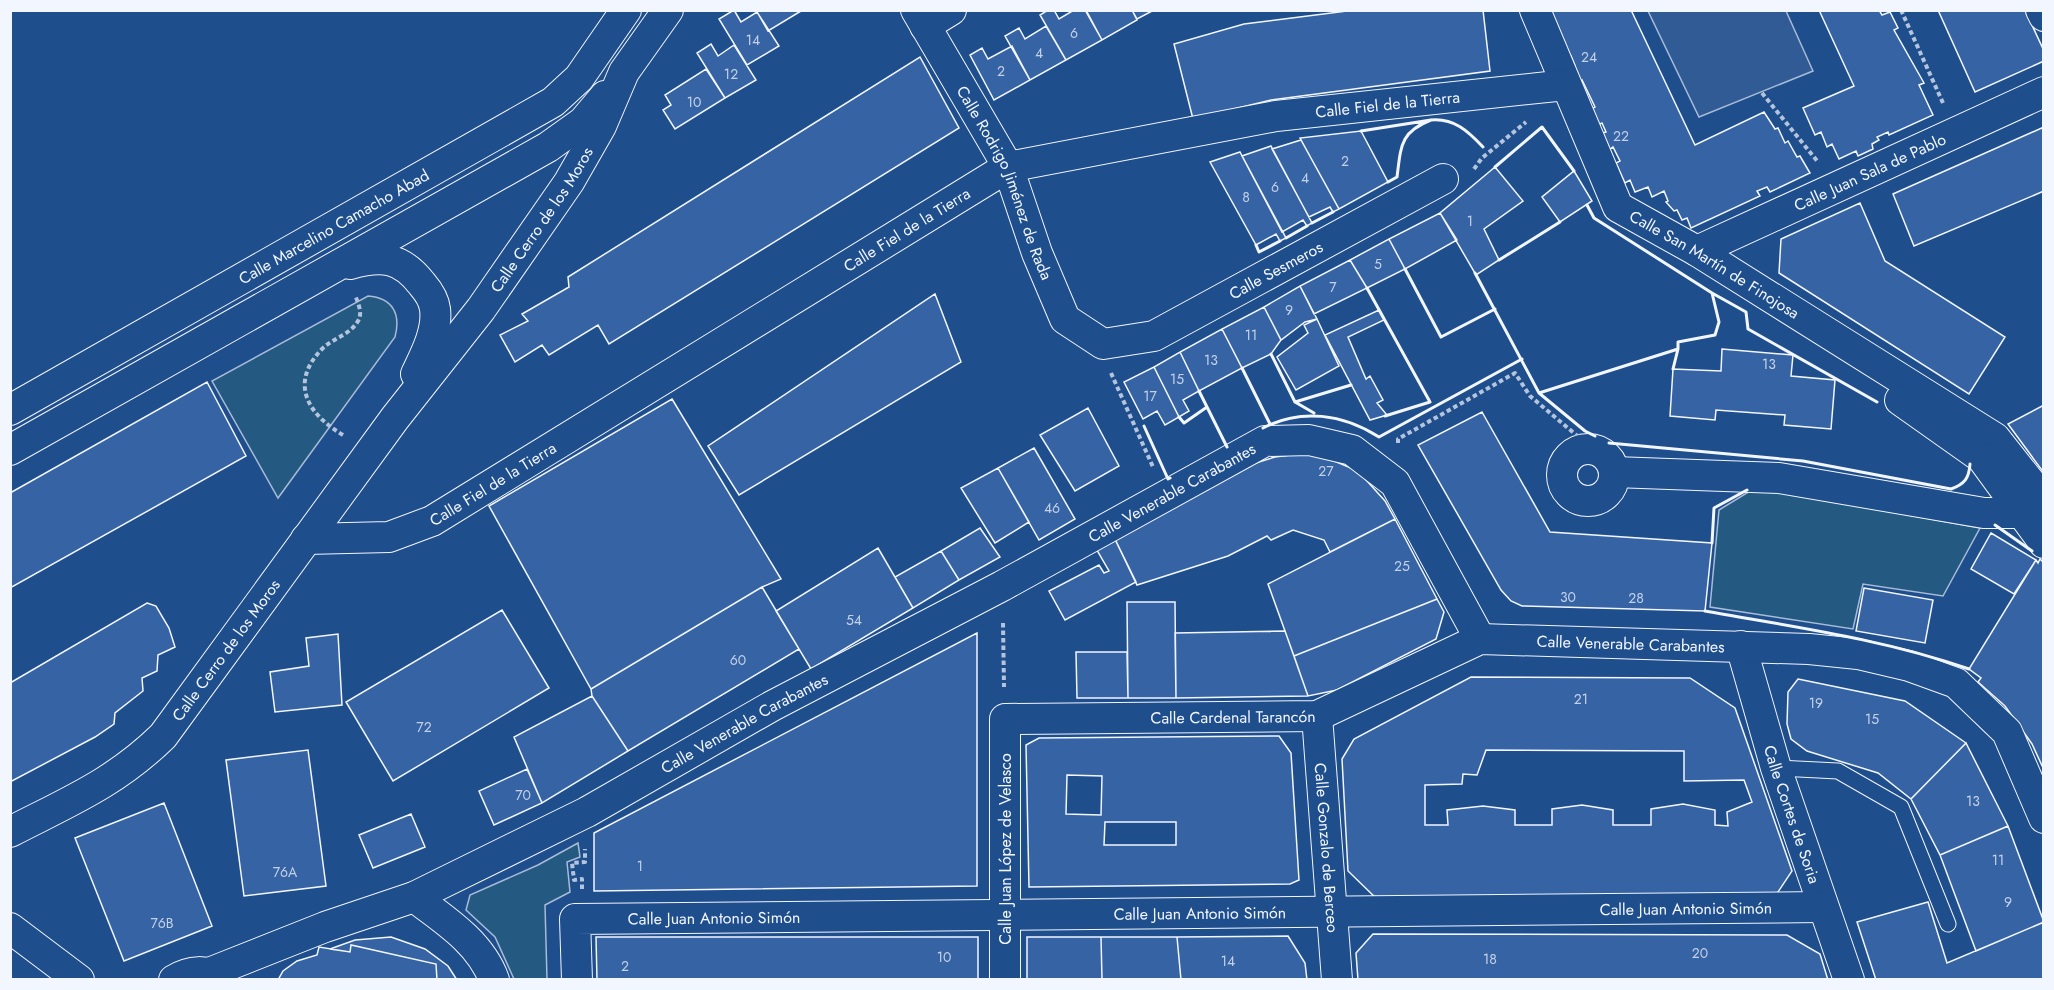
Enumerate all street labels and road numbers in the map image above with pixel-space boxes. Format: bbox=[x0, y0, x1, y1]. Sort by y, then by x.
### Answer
street label: Calle Rodrigo Jiménez de Rada bbox=[951, 81, 1059, 283]
street label: Calle Fiel de la Tierra bbox=[1314, 85, 1461, 123]
street label: Calle Juan Sala de Pablo bbox=[1790, 127, 1950, 217]
street label: Calle Cerro de los Moros bbox=[484, 143, 598, 297]
street label: Calle Marcelino Camacho Abad bbox=[234, 163, 433, 290]
street label: Calle Fiel de la Tierra bbox=[839, 182, 974, 277]
street label: Calle San Martín de Finojosa bbox=[1625, 204, 1804, 324]
street label: Calle Sesmeros bbox=[1225, 235, 1327, 305]
street label: Calle Fiel de la Tierra bbox=[425, 436, 560, 532]
street label: Calle Venerable Carabantes bbox=[1084, 437, 1260, 548]
street label: Calle Cerro de los Moros bbox=[166, 574, 285, 726]
street label: Calle Venerable Carabantes bbox=[1536, 629, 1725, 658]
street label: Calle Venerable Carabantes bbox=[656, 667, 832, 779]
street label: Calle Cardenal Tarancón bbox=[1150, 705, 1316, 729]
street label: Calle Cortes de Soria bbox=[1759, 742, 1826, 887]
street label: Calle Juan López de Velasco bbox=[994, 753, 1017, 945]
street label: Calle Gonzalo de Berceo bbox=[1309, 762, 1345, 934]
street label: Calle Juan Antonio Simón bbox=[1600, 896, 1772, 921]
street label: Calle Juan Antonio Simón bbox=[1114, 901, 1286, 925]
street label: Calle Juan Antonio Simón bbox=[628, 905, 800, 930]

